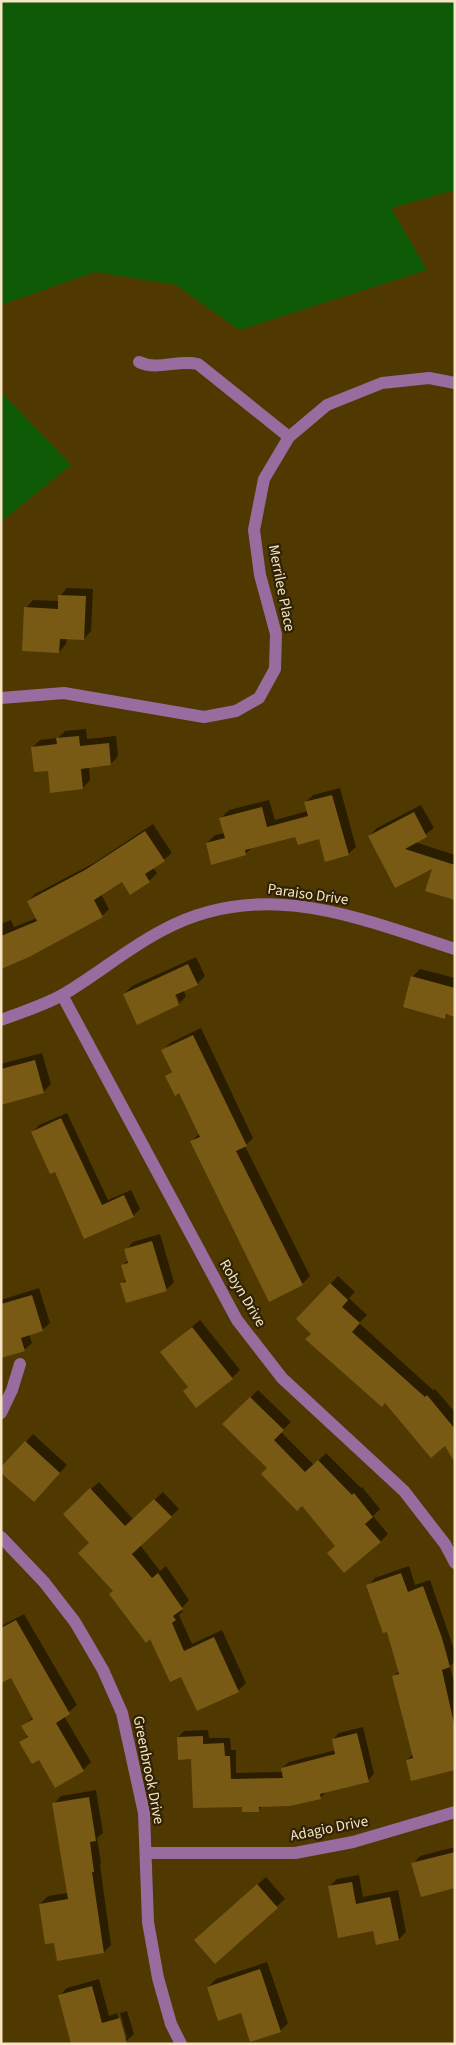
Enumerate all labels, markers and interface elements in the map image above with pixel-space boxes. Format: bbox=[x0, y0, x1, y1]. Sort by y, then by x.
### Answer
street label: Merrilee Place bbox=[263, 543, 300, 633]
street label: Paraiso Drive bbox=[266, 878, 350, 911]
street label: Robyn Drive bbox=[214, 1255, 271, 1331]
street label: Greenbrook Drive bbox=[128, 1714, 169, 1826]
street label: Adagio Drive bbox=[288, 1811, 370, 1846]

